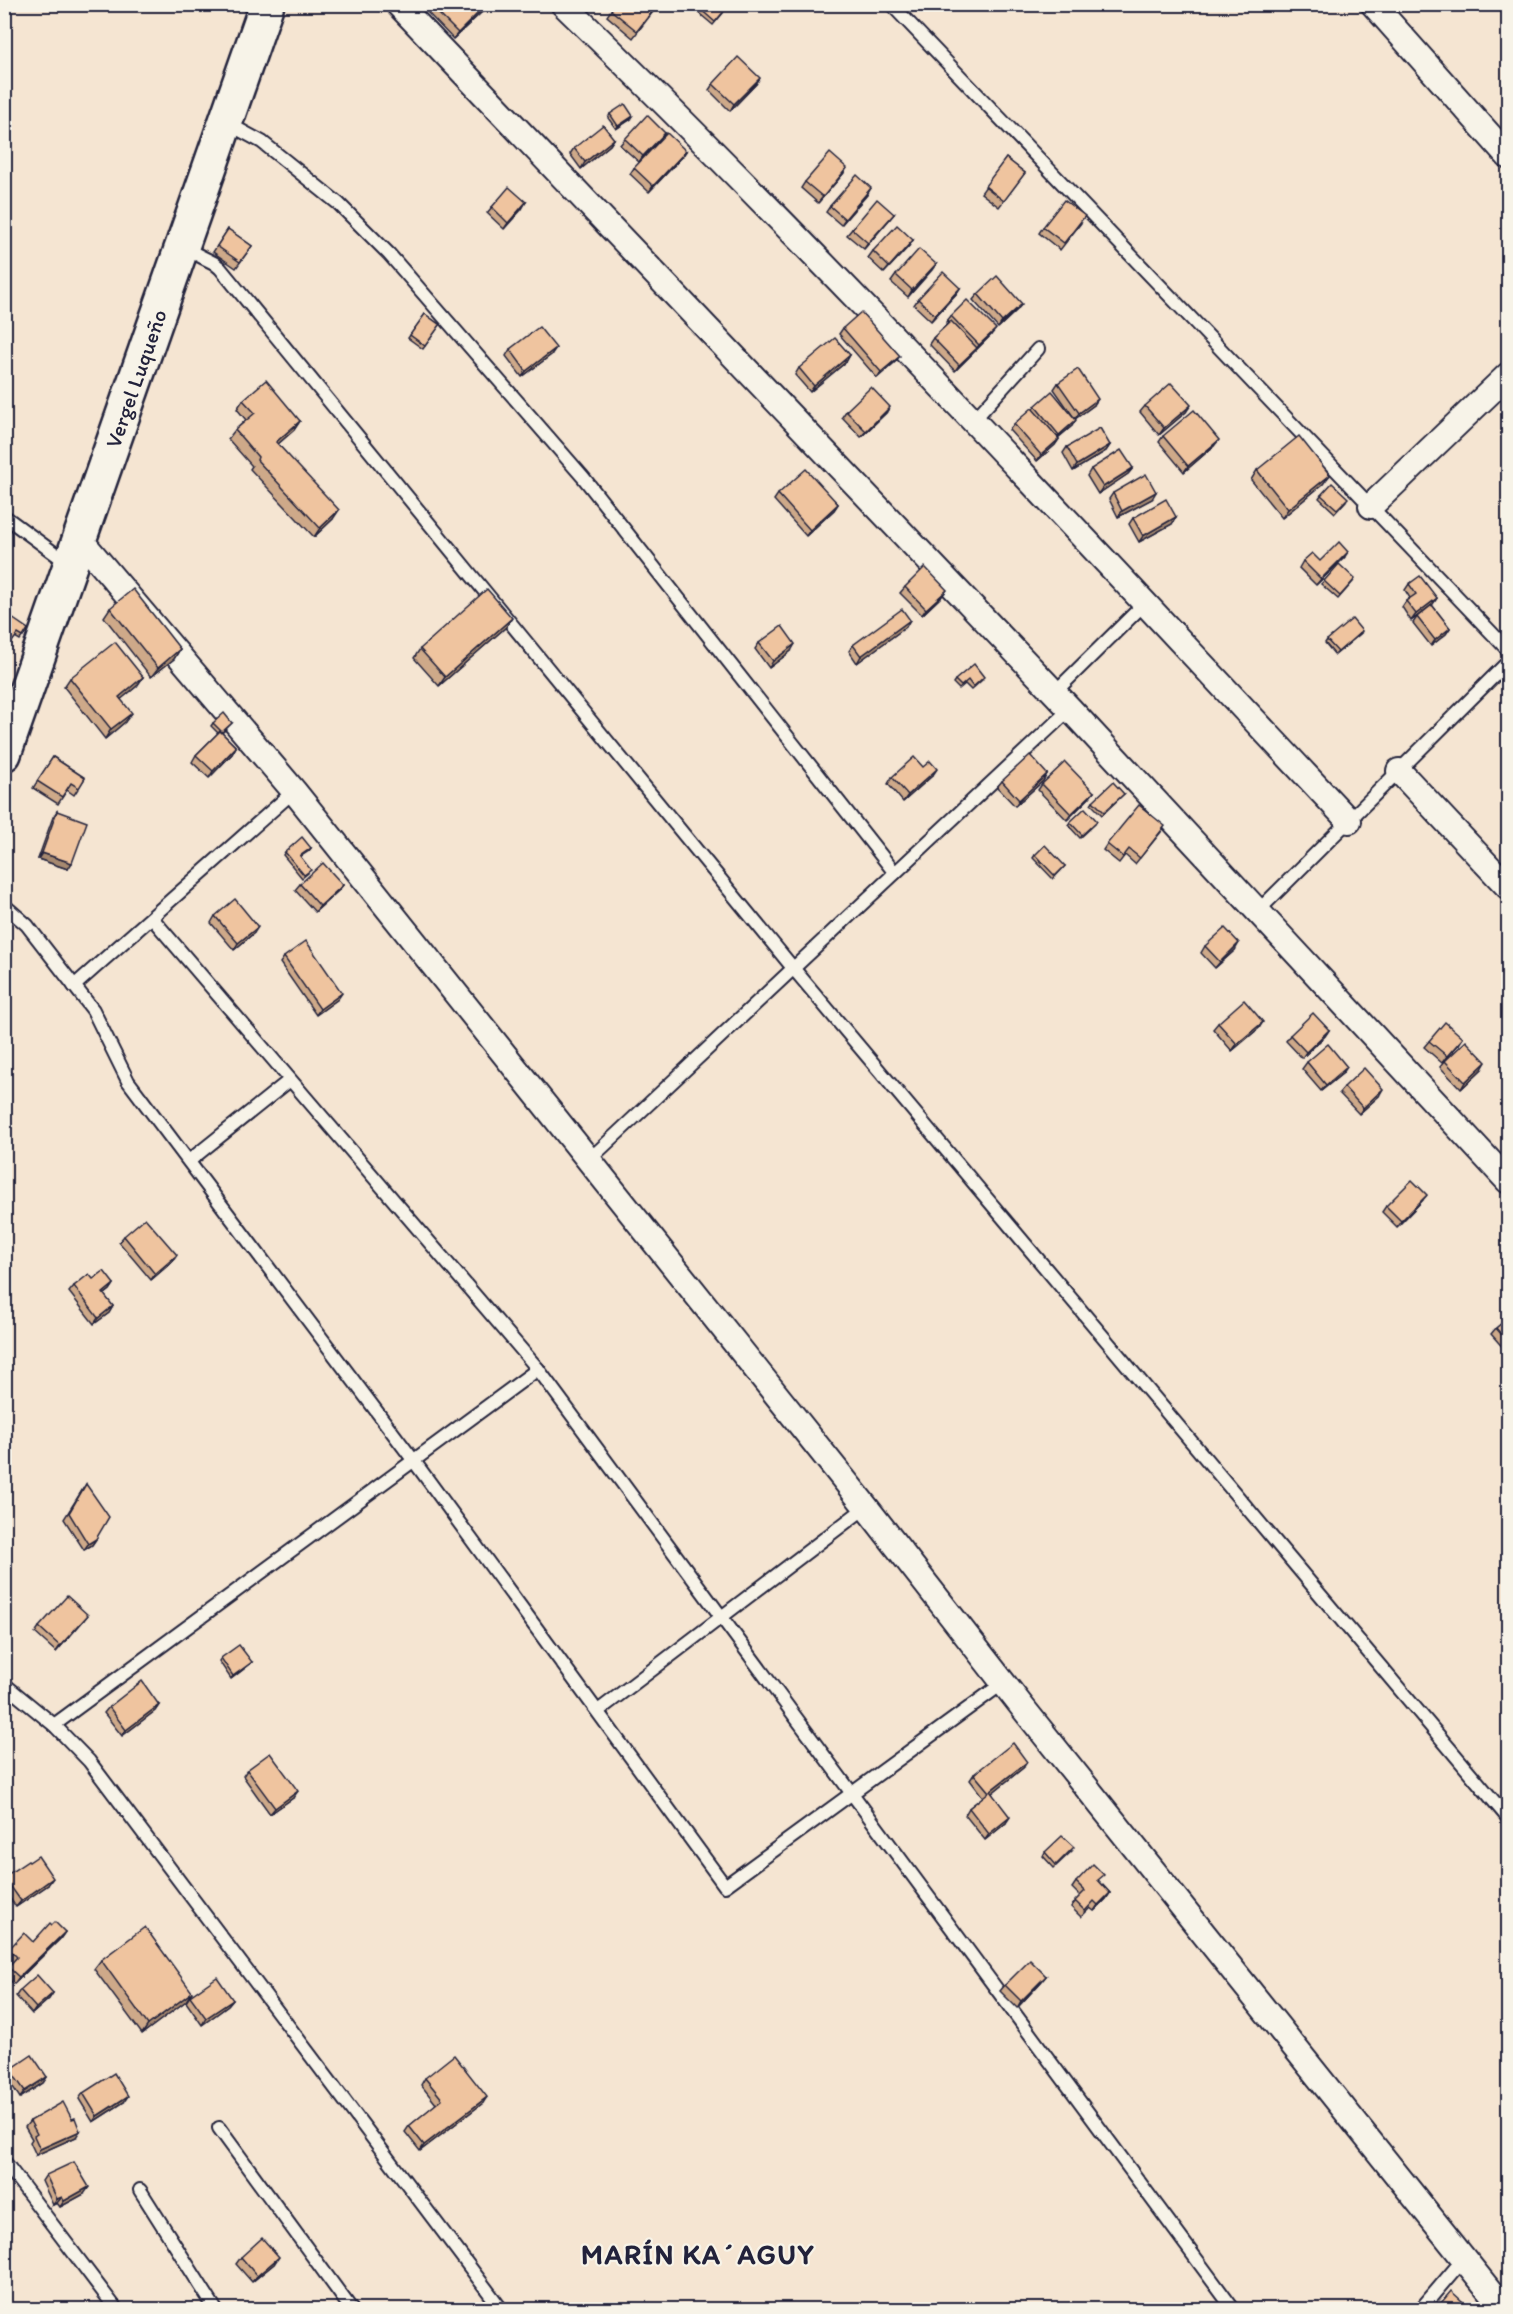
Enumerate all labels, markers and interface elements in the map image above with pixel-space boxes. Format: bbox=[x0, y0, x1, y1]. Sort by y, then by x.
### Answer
street label: Vergel Luqueño bbox=[99, 306, 172, 451]
district label: MARÍN KA´AGUY bbox=[581, 2237, 815, 2271]

